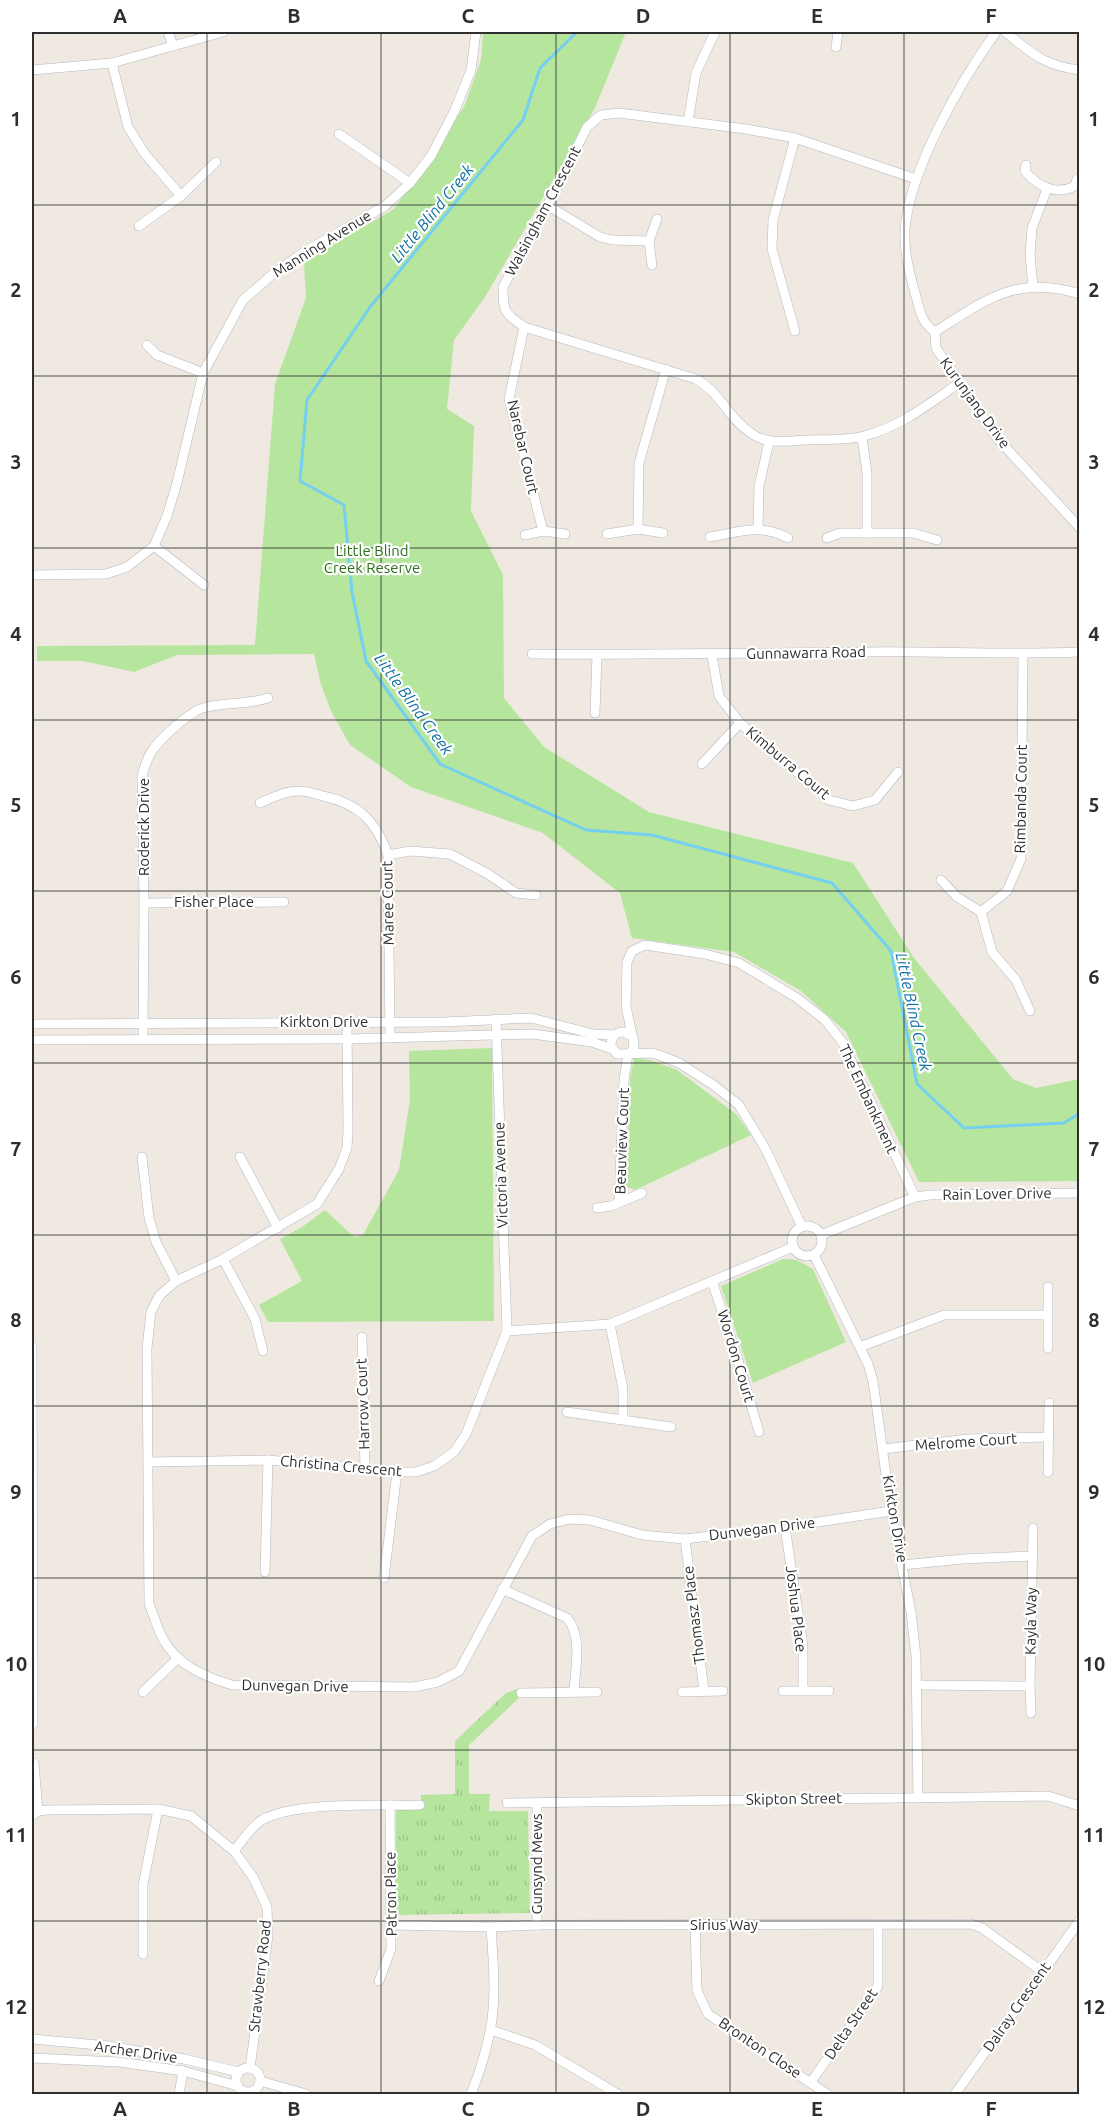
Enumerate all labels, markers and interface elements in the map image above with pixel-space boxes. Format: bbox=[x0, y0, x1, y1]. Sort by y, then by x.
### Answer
text: A bbox=[113, 4, 127, 27]
text: B bbox=[287, 4, 301, 27]
text: C bbox=[462, 4, 475, 27]
text: D bbox=[636, 4, 650, 27]
text: E bbox=[811, 4, 823, 27]
text: F bbox=[985, 4, 997, 27]
text: 1 bbox=[10, 107, 22, 130]
text: 1 bbox=[1088, 107, 1100, 130]
street label: Walsingham Crescent bbox=[501, 143, 584, 279]
water label: Little Blind Creek bbox=[387, 160, 478, 266]
street label: Manning Avenue bbox=[269, 207, 374, 281]
text: 2 bbox=[10, 278, 22, 301]
text: 2 bbox=[1088, 278, 1100, 301]
street label: Kurunjang Drive bbox=[937, 354, 1014, 451]
street label: Narebar Court bbox=[504, 398, 543, 496]
text: 3 bbox=[10, 450, 22, 473]
text: 3 bbox=[1088, 450, 1100, 473]
park label: Little Blind Creek Reserve bbox=[324, 542, 420, 576]
text: 4 bbox=[10, 622, 22, 645]
text: 4 bbox=[1088, 622, 1100, 645]
street label: Gunnawarra Road bbox=[746, 643, 866, 662]
water label: Little Blind Creek bbox=[371, 650, 457, 759]
street label: Kimburra Court bbox=[743, 723, 834, 803]
street label: Rimbanda Court bbox=[1011, 744, 1030, 854]
street label: Roderick Drive bbox=[135, 778, 152, 876]
text: 5 bbox=[10, 793, 22, 816]
text: 5 bbox=[1088, 793, 1100, 816]
street label: Maree Court bbox=[378, 861, 397, 945]
street label: Fisher Place bbox=[174, 893, 254, 910]
water label: Little Blind Creek bbox=[893, 951, 936, 1074]
text: 6 bbox=[10, 965, 22, 988]
text: 6 bbox=[1088, 965, 1100, 988]
street label: Kirkton Drive bbox=[280, 1013, 368, 1030]
street label: The Embankment bbox=[836, 1042, 901, 1156]
street label: Beauview Court bbox=[611, 1087, 632, 1194]
street label: Victoria Avenue bbox=[490, 1122, 511, 1228]
text: 7 bbox=[10, 1137, 22, 1160]
text: 7 bbox=[1088, 1137, 1100, 1160]
street label: Rain Lover Drive bbox=[942, 1184, 1052, 1203]
text: 8 bbox=[10, 1308, 22, 1331]
street label: Wordon Court bbox=[714, 1308, 759, 1404]
text: 8 bbox=[1088, 1308, 1100, 1331]
street label: Harrow Court bbox=[352, 1358, 373, 1450]
street label: Melrome Court bbox=[914, 1429, 1018, 1454]
street label: Christina Crescent bbox=[279, 1452, 403, 1479]
street label: Kirkton Drive bbox=[879, 1474, 912, 1564]
text: 9 bbox=[10, 1480, 22, 1503]
text: 9 bbox=[1088, 1480, 1100, 1503]
street label: Dunvegan Drive bbox=[708, 1514, 816, 1543]
street label: Thomasz Place bbox=[679, 1565, 708, 1665]
street label: Joshua Place bbox=[783, 1565, 810, 1653]
street label: Kayla Way bbox=[1021, 1587, 1040, 1655]
text: 10 bbox=[5, 1652, 27, 1675]
text: 10 bbox=[1083, 1652, 1105, 1675]
street label: Dunvegan Drive bbox=[241, 1676, 349, 1695]
street label: Skipton Street bbox=[746, 1789, 842, 1808]
street label: Gunsynd Mews bbox=[528, 1813, 545, 1915]
text: 11 bbox=[5, 1823, 27, 1846]
text: 11 bbox=[1083, 1823, 1105, 1846]
street label: Patron Place bbox=[381, 1851, 400, 1937]
street label: Sirius Way bbox=[690, 1916, 758, 1933]
street label: Strawberry Road bbox=[245, 1919, 274, 2033]
street label: Dalray Crescent bbox=[979, 1959, 1054, 2055]
street label: Delta Street bbox=[821, 1985, 881, 2062]
text: 12 bbox=[5, 1995, 27, 2018]
text: 12 bbox=[1083, 1995, 1105, 2018]
street label: Bronton Close bbox=[716, 2014, 805, 2081]
street label: Archer Drive bbox=[93, 2037, 179, 2066]
text: A bbox=[113, 2097, 127, 2120]
text: B bbox=[287, 2097, 301, 2120]
text: C bbox=[462, 2097, 475, 2120]
text: D bbox=[636, 2097, 650, 2120]
text: E bbox=[811, 2097, 823, 2120]
text: F bbox=[985, 2097, 997, 2120]

